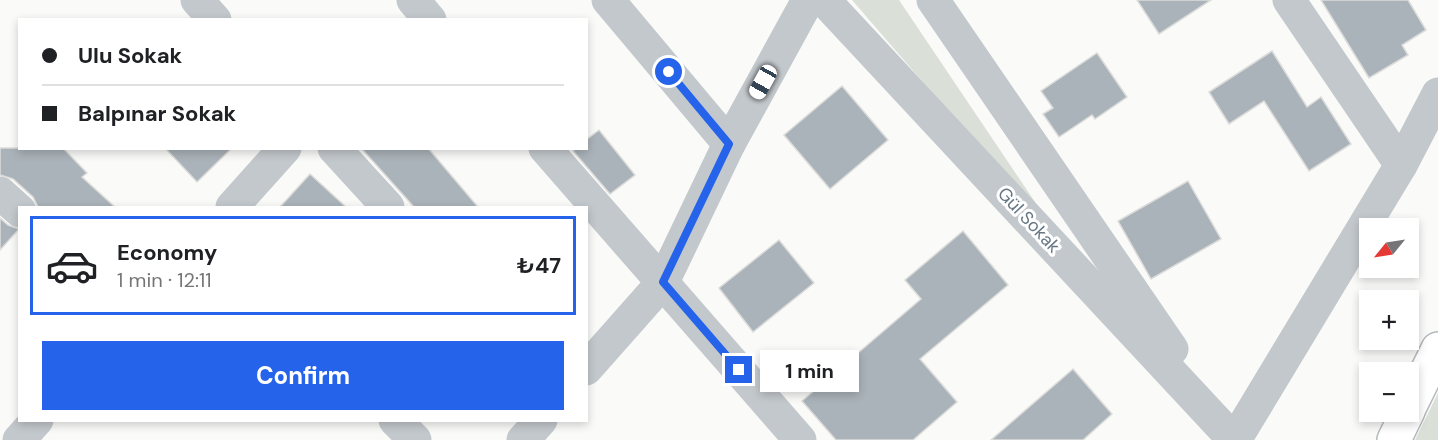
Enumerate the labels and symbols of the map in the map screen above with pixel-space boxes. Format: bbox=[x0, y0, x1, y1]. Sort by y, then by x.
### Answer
route start bbox=[655, 58, 682, 85]
car bbox=[746, 62, 780, 102]
street label: Gül Sokak bbox=[992, 182, 1066, 258]
north arrow bbox=[1359, 218, 1419, 278]
callout: 1 min bbox=[760, 349, 859, 391]
route end bbox=[725, 356, 752, 383]

